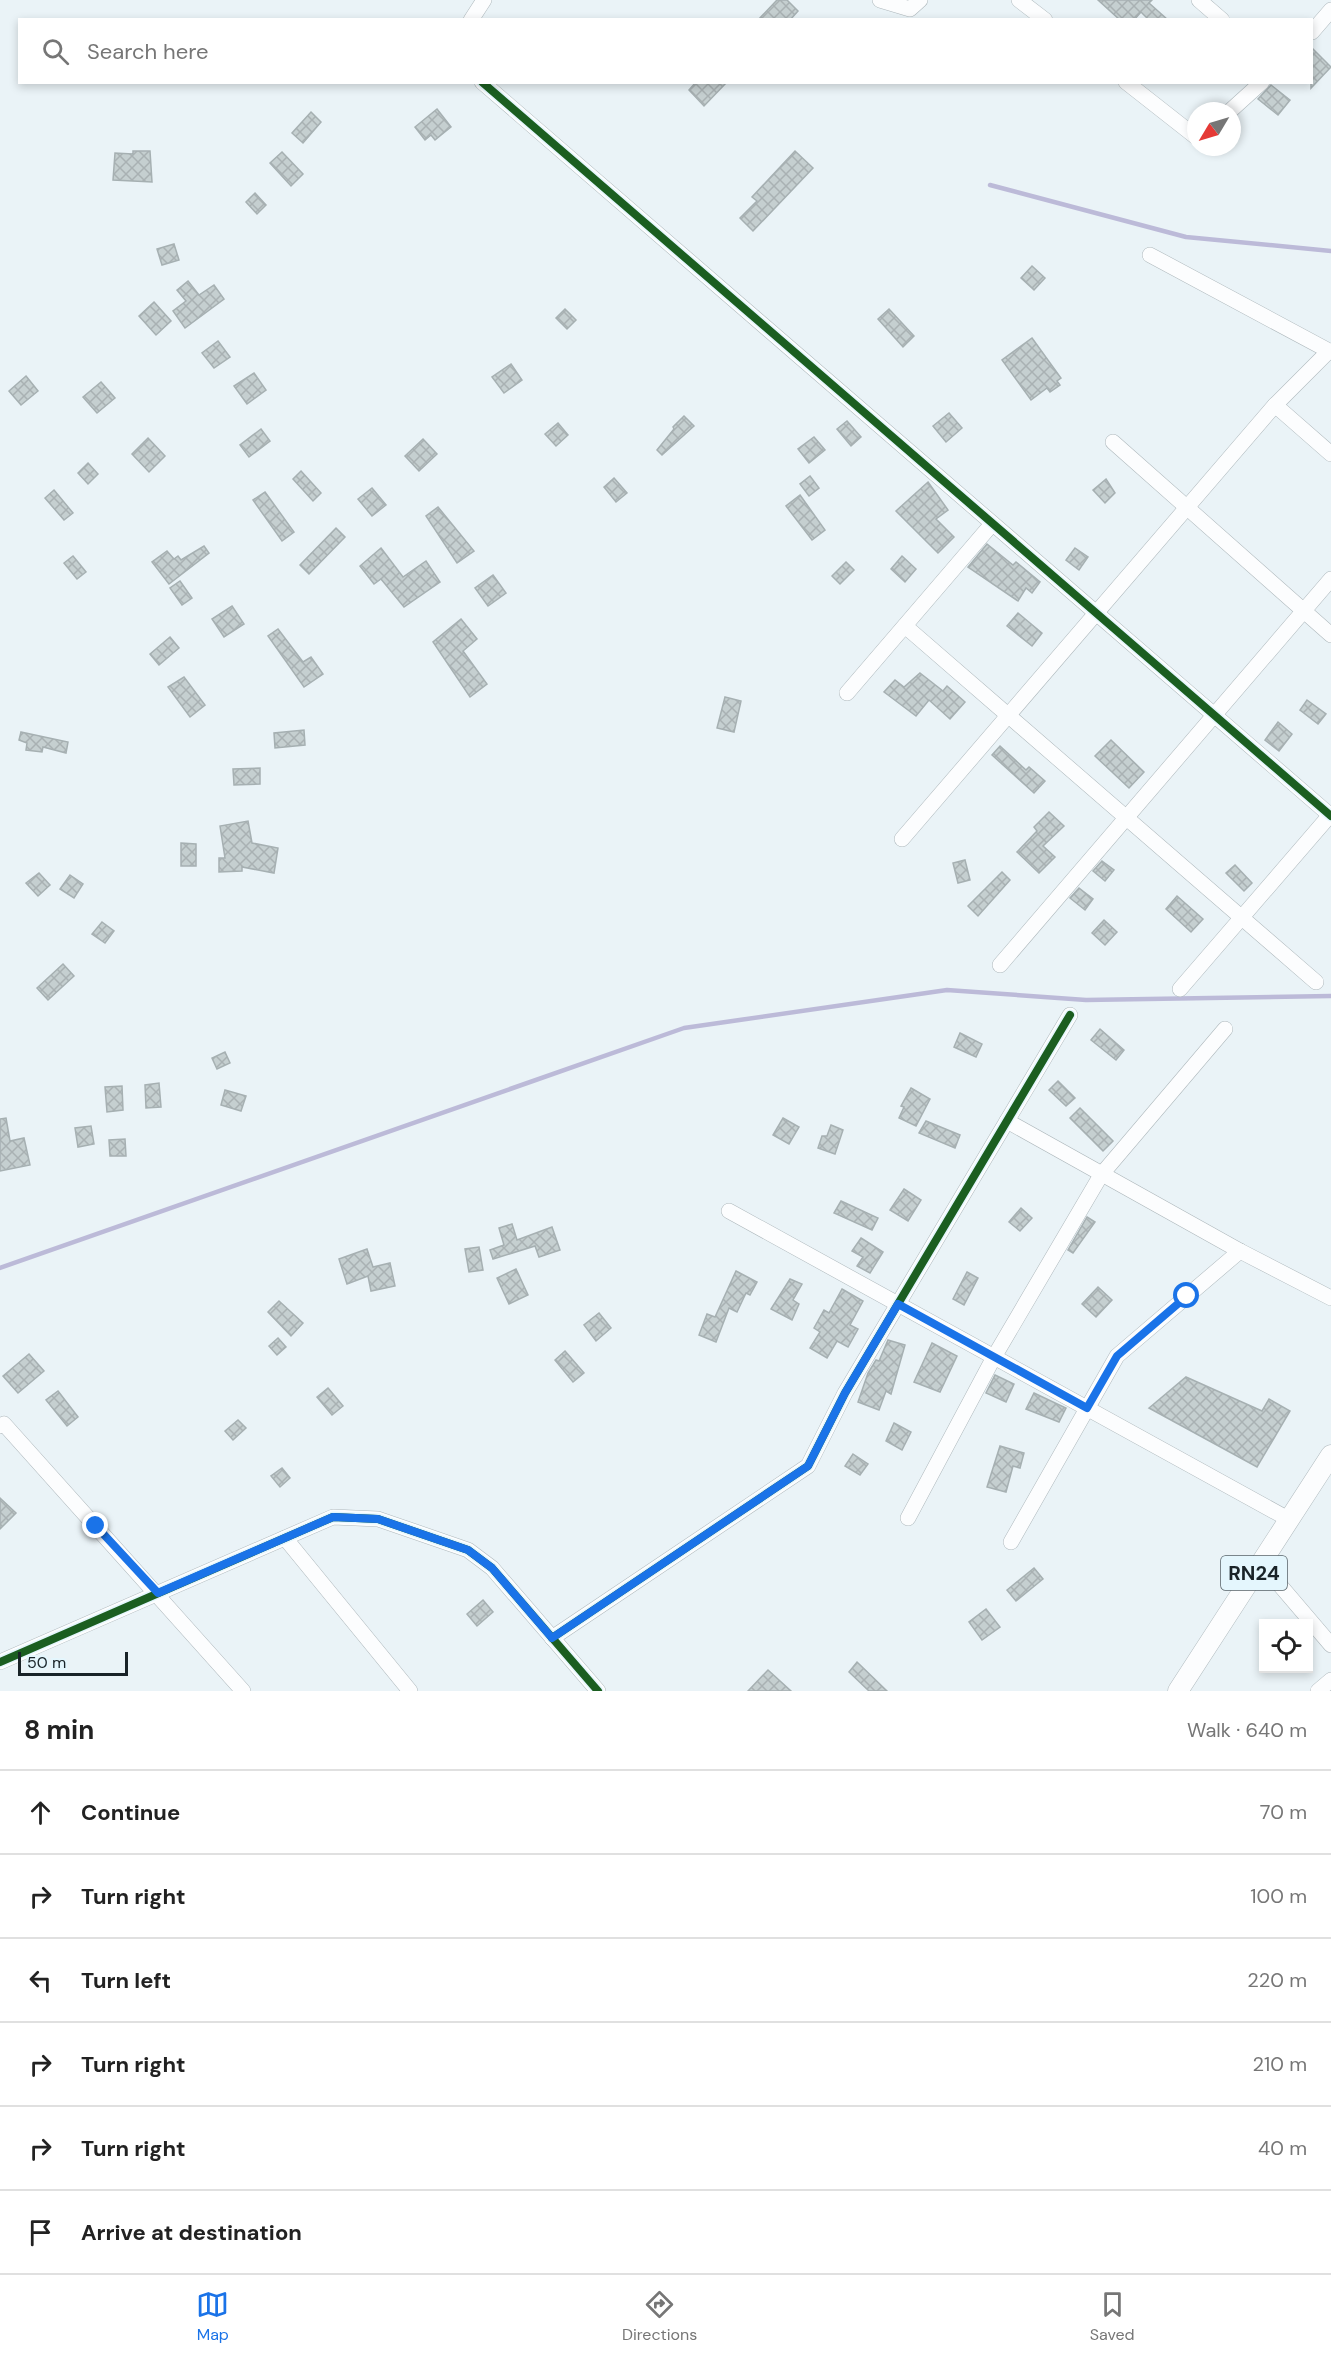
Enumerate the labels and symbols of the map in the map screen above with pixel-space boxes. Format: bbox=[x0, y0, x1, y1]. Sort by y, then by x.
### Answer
north arrow bbox=[1187, 102, 1241, 156]
route start bbox=[1173, 1282, 1199, 1308]
route end bbox=[82, 1512, 108, 1538]
road number: RN24 bbox=[1221, 1556, 1287, 1590]
scale bar bbox=[18, 1649, 128, 1676]

